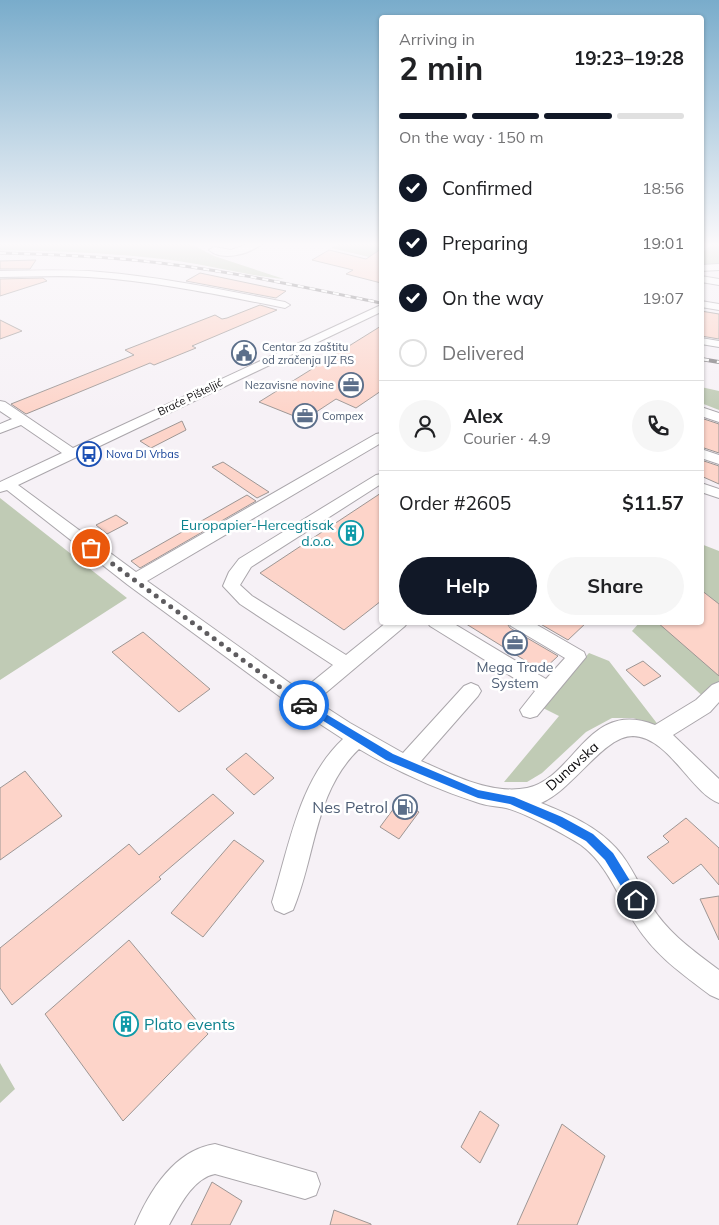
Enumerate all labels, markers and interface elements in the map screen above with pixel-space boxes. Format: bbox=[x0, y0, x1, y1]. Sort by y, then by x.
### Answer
text: Arriving in bbox=[399, 29, 475, 49]
text: 19:23–19:28 bbox=[574, 46, 684, 70]
text: 2 min bbox=[399, 48, 483, 88]
text: On the way · 150 m bbox=[399, 127, 544, 147]
icon: check bbox=[399, 174, 427, 202]
text: Confirmed bbox=[442, 176, 533, 200]
text: 18:56 bbox=[642, 178, 684, 198]
icon: check bbox=[399, 229, 427, 257]
text: Preparing bbox=[442, 231, 528, 255]
text: 19:01 bbox=[642, 233, 684, 253]
icon: check bbox=[399, 284, 427, 312]
text: On the way bbox=[442, 286, 544, 310]
text: 19:07 bbox=[642, 288, 684, 308]
public building icon: Centar za zaštitu od zračenja IJZ RS bbox=[231, 340, 257, 366]
place label: Centar za zaštitu od zračenja IJZ RS bbox=[262, 340, 354, 367]
text: Delivered bbox=[442, 341, 524, 365]
office icon: Nezavisne novine bbox=[338, 372, 364, 398]
street label: Braće Pišteljić bbox=[155, 375, 225, 419]
place label: Nezavisne novine bbox=[245, 378, 334, 392]
button: person bbox=[399, 400, 451, 452]
button: phone bbox=[632, 400, 684, 452]
office icon: Compex bbox=[292, 403, 318, 429]
text: Alex bbox=[463, 404, 503, 428]
place label: Compex bbox=[322, 409, 364, 423]
text: Courier · 4.9 bbox=[463, 428, 551, 448]
bus stop icon: Nova DI Vrbas bbox=[76, 441, 102, 467]
place label: Nova DI Vrbas bbox=[106, 447, 179, 461]
text: Order #2605 bbox=[399, 491, 511, 515]
text: $11.57 bbox=[622, 491, 684, 515]
place label: Europapier-Hercegtisak d.o.o. bbox=[181, 516, 335, 550]
building icon: Europapier-Hercegtisak d.o.o. bbox=[338, 520, 364, 546]
pin bbox=[70, 527, 112, 569]
icon: bag bbox=[77, 534, 105, 562]
button: Help bbox=[399, 557, 537, 615]
button: Share bbox=[547, 557, 684, 615]
office icon: Mega Trade System bbox=[502, 630, 528, 656]
place label: Mega Trade System bbox=[477, 658, 553, 692]
courier bbox=[279, 680, 329, 730]
icon: car bbox=[290, 691, 318, 719]
street label: Dunavska bbox=[542, 738, 602, 794]
fuel station icon: Nes Petrol bbox=[392, 794, 418, 820]
place label: Nes Petrol bbox=[312, 797, 388, 817]
pin bbox=[615, 879, 657, 921]
icon: home bbox=[622, 886, 650, 914]
building icon: Plato events bbox=[113, 1011, 139, 1037]
place label: Plato events bbox=[144, 1014, 235, 1034]

